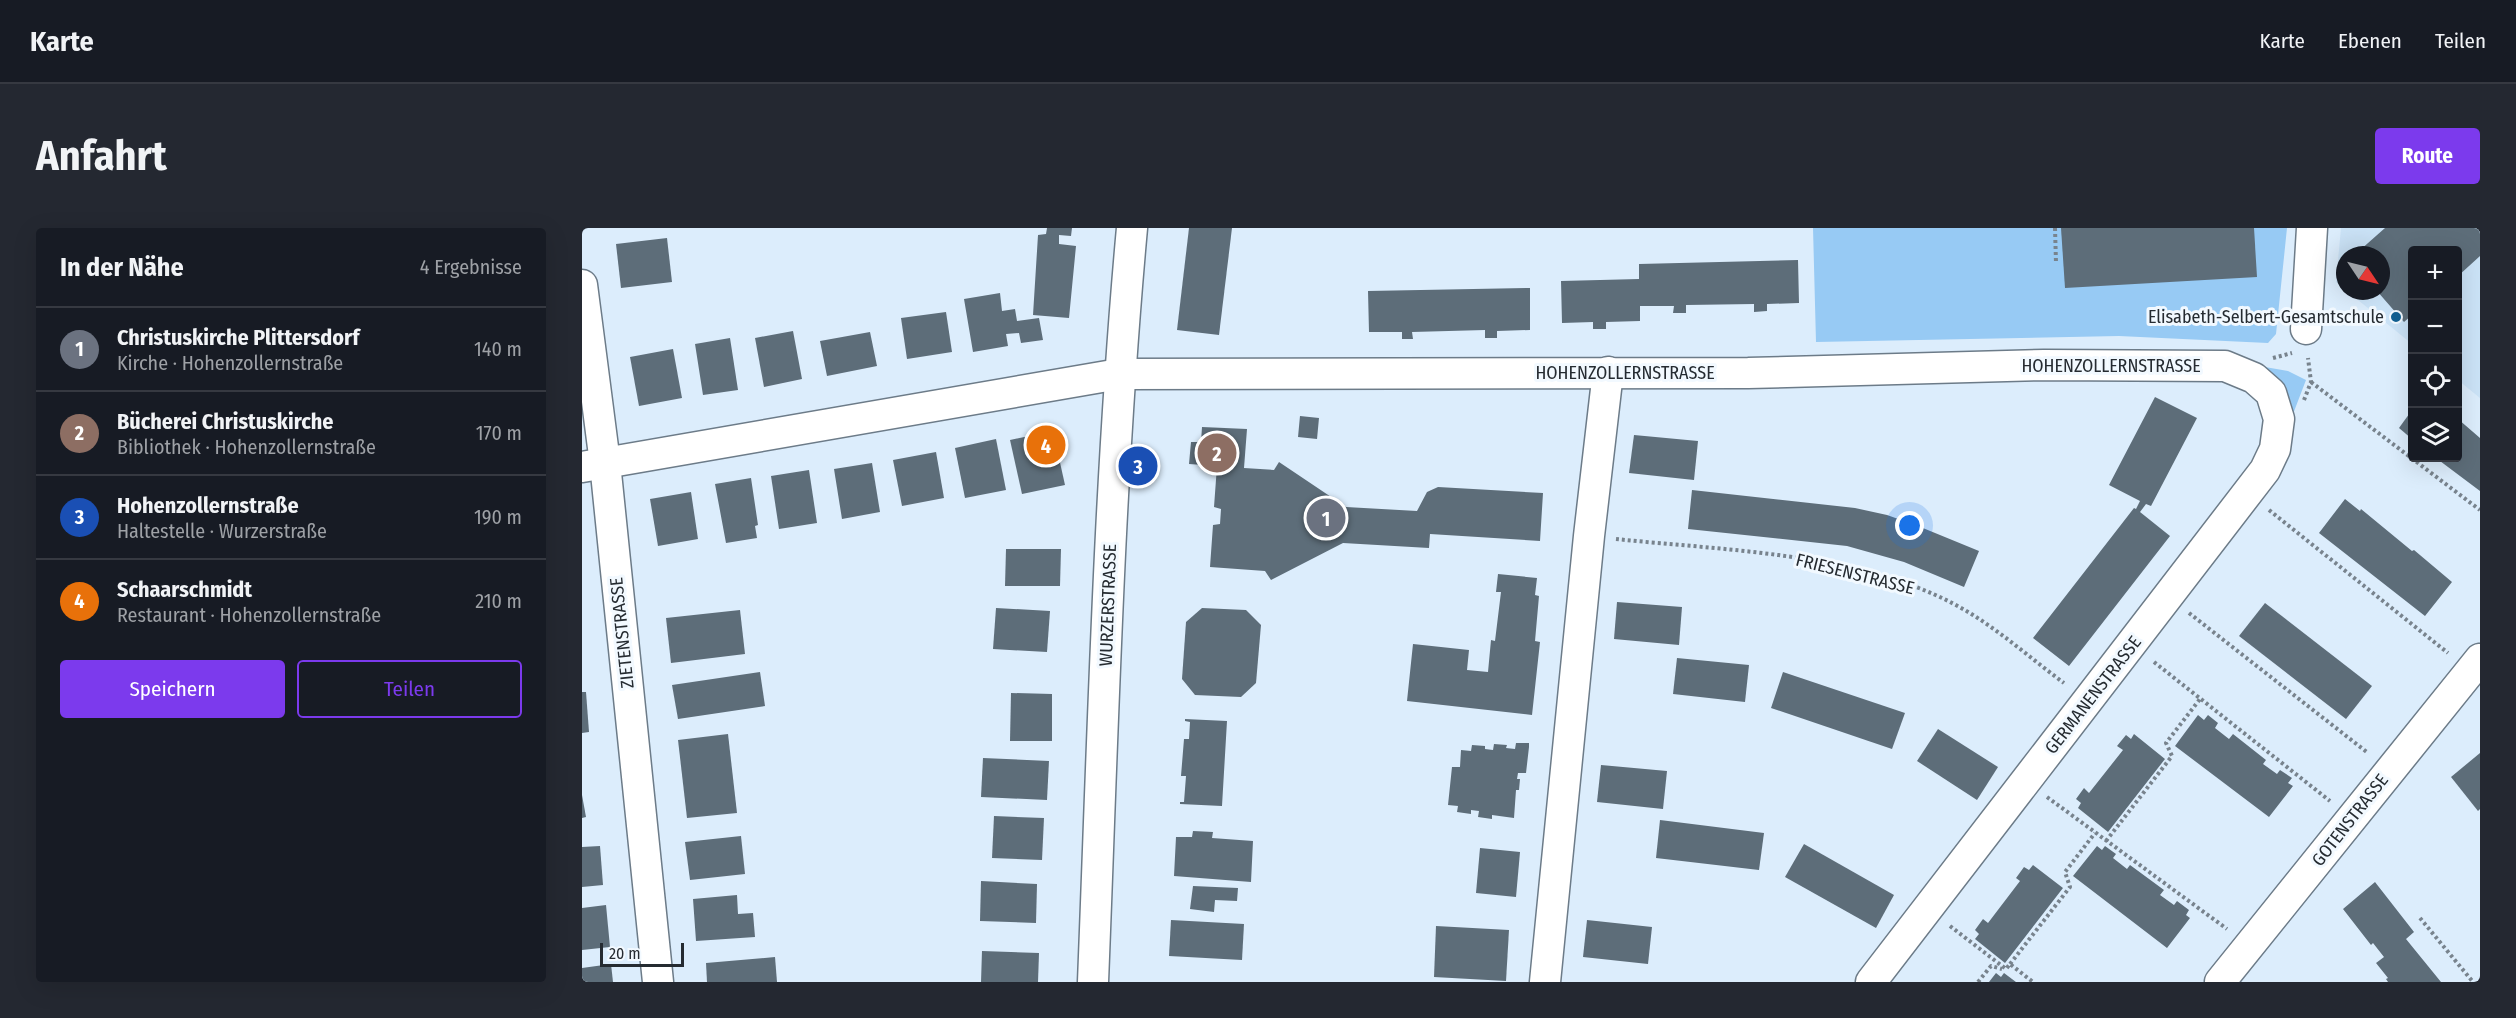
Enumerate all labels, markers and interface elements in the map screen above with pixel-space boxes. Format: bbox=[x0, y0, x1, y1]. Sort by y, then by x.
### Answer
text: Karte bbox=[30, 25, 94, 58]
text: Karte bbox=[2259, 28, 2305, 54]
text: Ebenen bbox=[2338, 28, 2402, 54]
text: Teilen bbox=[2435, 28, 2486, 54]
button: Route bbox=[2375, 128, 2480, 184]
text: Anfahrt bbox=[36, 131, 167, 181]
north arrow bbox=[2336, 246, 2390, 300]
map controls bbox=[2408, 246, 2462, 462]
button: + bbox=[2408, 246, 2462, 300]
text: In der Nähe bbox=[60, 252, 184, 283]
text: 4 Ergebnisse bbox=[420, 255, 522, 279]
button: − bbox=[2408, 300, 2462, 354]
place label: Elisabeth-Selbert-Gesamtschule bbox=[2148, 306, 2384, 328]
marker: Elisabeth-Selbert-Gesamtschule bbox=[2389, 310, 2403, 324]
text: Christuskirche Plittersdorf bbox=[117, 324, 359, 351]
text: 1 bbox=[75, 337, 84, 361]
text: 140 m bbox=[474, 337, 522, 361]
text: Kirche · Hohenzollernstraße bbox=[117, 351, 343, 375]
button: locate bbox=[2408, 354, 2462, 408]
street label: HOHENZOLLERNSTRASSE bbox=[2021, 355, 2201, 377]
street label: HOHENZOLLERNSTRASSE bbox=[1535, 362, 1715, 384]
text: Bücherei Christuskirche bbox=[117, 408, 333, 435]
button: layers bbox=[2408, 408, 2462, 462]
text: 2 bbox=[75, 421, 84, 445]
text: 170 m bbox=[476, 421, 522, 445]
pin: 4 bbox=[1026, 422, 1066, 468]
pin: 2 bbox=[1198, 430, 1236, 476]
text: Bibliothek · Hohenzollernstraße bbox=[117, 435, 376, 459]
pin: 3 bbox=[1118, 444, 1158, 488]
text: Hohenzollernstraße bbox=[117, 492, 299, 519]
pin: 1 bbox=[1306, 496, 1346, 540]
text: 3 bbox=[75, 505, 84, 529]
text: 190 m bbox=[474, 505, 522, 529]
your location bbox=[1895, 511, 1924, 540]
text: Haltestelle · Wurzerstraße bbox=[117, 519, 327, 543]
street label: WURZERSTRASSE bbox=[1095, 543, 1121, 667]
street label: FRIESENSTRASSE bbox=[1794, 549, 1916, 599]
text: Schaarschmidt bbox=[117, 576, 252, 603]
street label: ZIETENSTRASSE bbox=[605, 576, 639, 690]
text: 4 bbox=[74, 589, 85, 613]
text: 210 m bbox=[475, 589, 522, 613]
text: Restaurant · Hohenzollernstraße bbox=[117, 603, 381, 627]
street label: GERMANENSTRASSE bbox=[2040, 632, 2146, 758]
button: Speichern bbox=[60, 660, 285, 718]
button: Teilen bbox=[297, 660, 522, 718]
street label: GOTENSTRASSE bbox=[2307, 770, 2393, 870]
scale bar bbox=[600, 940, 684, 968]
text: 20 m bbox=[609, 944, 640, 963]

